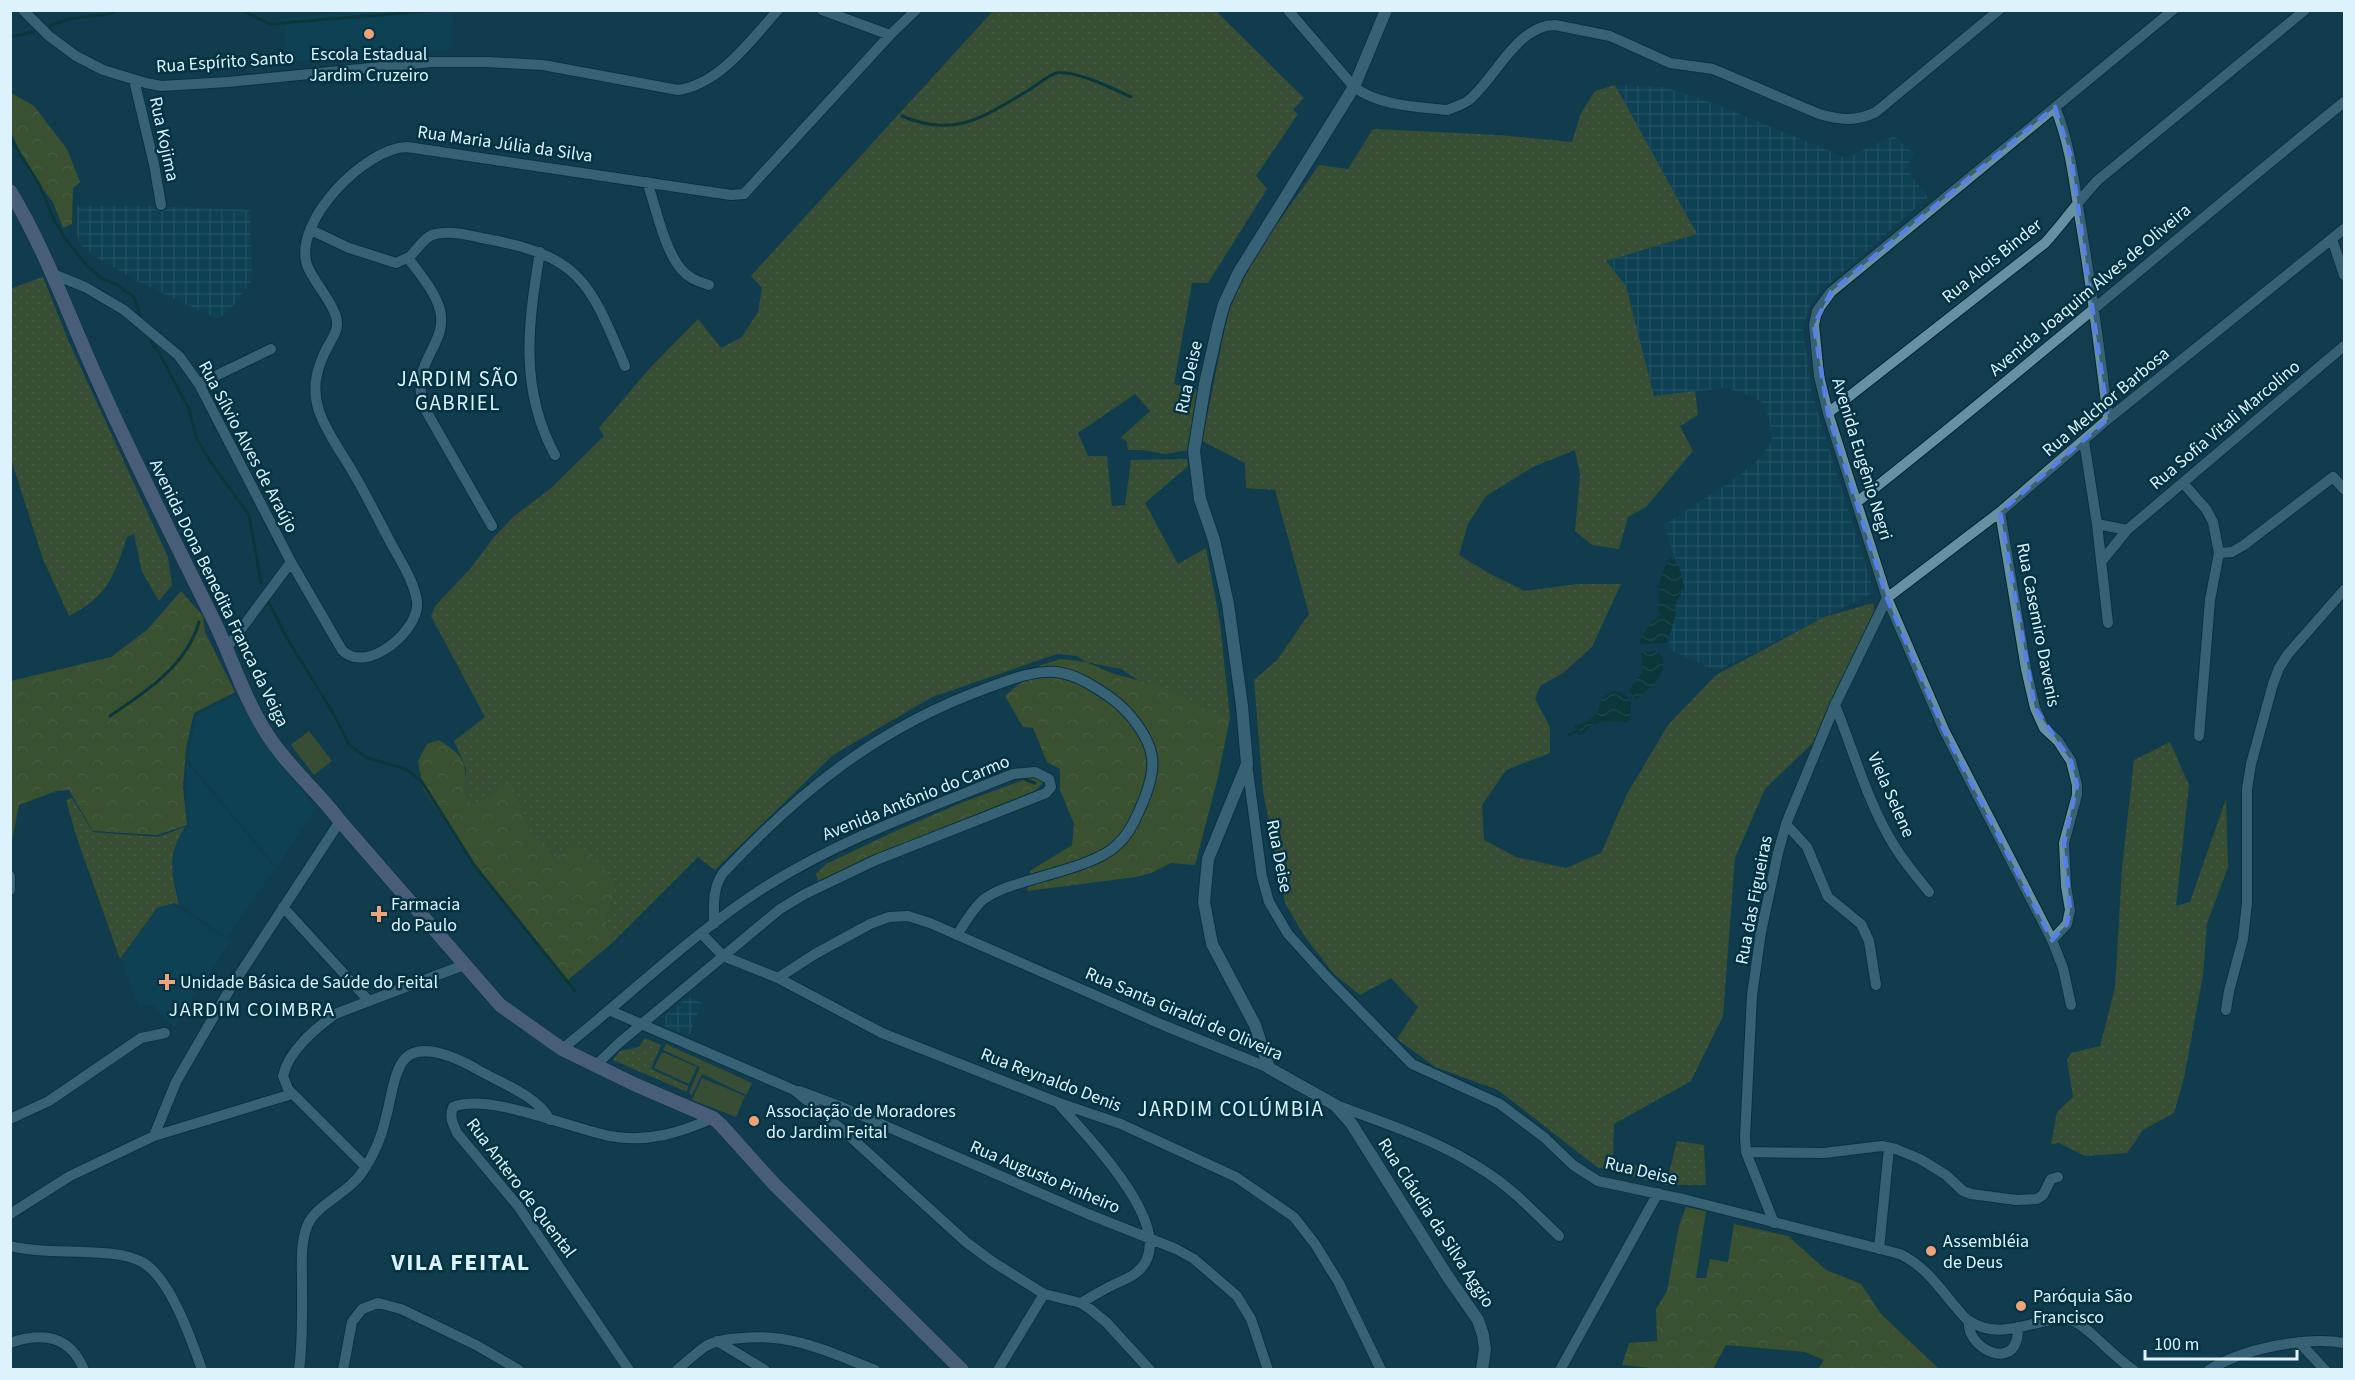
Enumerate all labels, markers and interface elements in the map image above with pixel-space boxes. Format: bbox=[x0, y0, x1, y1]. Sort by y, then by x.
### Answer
marker: Escola Estadual Jardim Cruzeiro bbox=[362, 27, 376, 41]
place label: Escola Estadual Jardim Cruzeiro bbox=[309, 42, 429, 88]
street label: Rua Espírito Santo bbox=[155, 45, 295, 79]
street label: Rua Kojima bbox=[143, 95, 185, 183]
street label: Rua Maria Júlia da Silva bbox=[416, 119, 594, 169]
street label: Avenida Joaquim Alves de Oliveira bbox=[1984, 198, 2196, 382]
street label: Rua Alois Binder bbox=[1937, 212, 2048, 309]
street label: Rua Deise bbox=[1169, 338, 1209, 416]
street label: Rua Melchor Barbosa bbox=[2037, 341, 2175, 463]
street label: Rua Sofia Vitali Marcolino bbox=[2144, 354, 2306, 496]
street label: Rua Sílvio Alves de Araújo bbox=[192, 357, 304, 537]
district label: JARDIM SÃO GABRIEL bbox=[397, 364, 519, 418]
street label: Avenida Eugênio Negri bbox=[1825, 375, 1899, 543]
street label: Avenida Dona Benedita Franca da Veiga bbox=[143, 455, 295, 731]
street label: Rua Casemiro Davenis bbox=[2010, 541, 2066, 709]
street label: Viela Selene bbox=[1861, 748, 1921, 842]
street label: Avenida Antônio do Carmo bbox=[818, 749, 1014, 847]
street label: Rua Deise bbox=[1260, 817, 1298, 895]
street label: Rua das Figueiras bbox=[1729, 833, 1779, 967]
place label: Farmacia do Paulo bbox=[391, 892, 460, 938]
marker: Farmacia do Paulo bbox=[372, 907, 386, 921]
street label: Rua Santa Giraldi de Oliveira bbox=[1081, 961, 1287, 1067]
place label: Unidade Básica de Saúde do Feital bbox=[180, 970, 438, 995]
marker: Unidade Básica de Saúde do Feital bbox=[158, 973, 176, 991]
district label: JARDIM COIMBRA bbox=[169, 996, 335, 1024]
street label: Rua Reynaldo Denis bbox=[977, 1042, 1125, 1118]
district label: JARDIM COLÚMBIA bbox=[1138, 1094, 1324, 1124]
place label: Associação de Moradores do Jardim Feital bbox=[766, 1099, 956, 1145]
street label: Rua Antero de Quental bbox=[460, 1113, 582, 1263]
marker: Associação de Moradores do Jardim Feital bbox=[747, 1114, 761, 1128]
street label: Rua Cláudia da Silva Aggio bbox=[1372, 1133, 1500, 1313]
street label: Rua Augusto Pinheiro bbox=[966, 1134, 1124, 1220]
street label: Rua Deise bbox=[1602, 1151, 1680, 1191]
place label: Assembléia de Deus bbox=[1943, 1229, 2029, 1275]
marker: Assembléia de Deus bbox=[1924, 1244, 1938, 1258]
district label: VILA FEITAL bbox=[390, 1245, 531, 1280]
place label: Paróquia São Francisco bbox=[2033, 1284, 2133, 1330]
marker: Paróquia São Francisco bbox=[2014, 1299, 2028, 1313]
scale bar bbox=[2145, 1323, 2296, 1361]
text: 100 m bbox=[2154, 1332, 2199, 1357]

